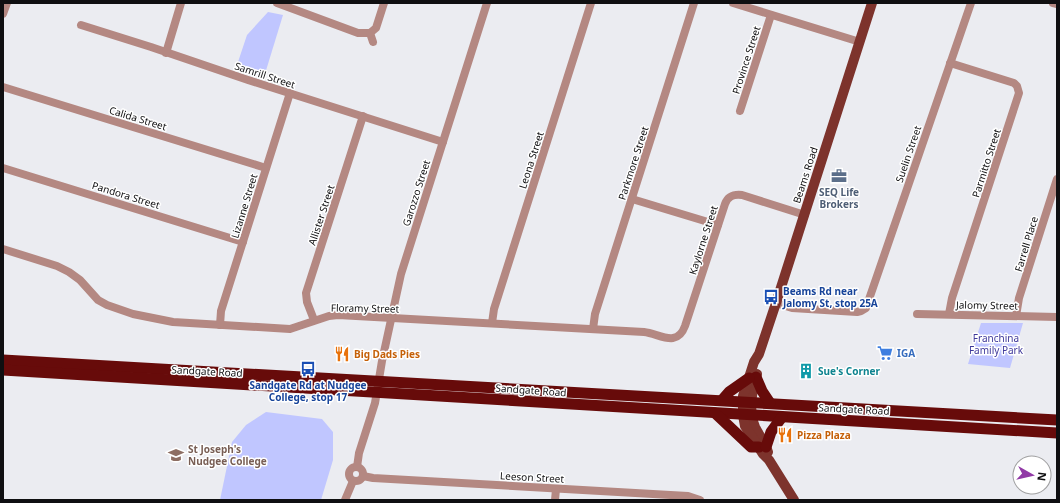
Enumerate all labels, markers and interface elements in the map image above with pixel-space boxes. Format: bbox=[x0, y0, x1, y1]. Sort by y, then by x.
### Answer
street label: Province Street bbox=[728, 24, 764, 96]
street label: Samrill Street bbox=[233, 59, 297, 91]
street label: Calida Street bbox=[108, 103, 169, 133]
street label: Suelin Street bbox=[892, 123, 924, 184]
street label: Parkmore Street bbox=[615, 124, 652, 202]
street label: Parmitto Street bbox=[968, 126, 1004, 199]
street label: Leona Street bbox=[515, 129, 547, 190]
street label: Beams Road bbox=[789, 145, 821, 205]
street label: Garozzo Street bbox=[399, 158, 433, 228]
office icon: SEQ Life Brokers bbox=[830, 167, 848, 185]
street label: Lizanne Street bbox=[228, 172, 261, 240]
street label: Pandora Street bbox=[90, 178, 162, 212]
street label: Allister Street bbox=[305, 183, 337, 247]
place label: SEQ Life Brokers bbox=[819, 185, 859, 211]
street label: Kaylorne Street bbox=[685, 203, 721, 276]
street label: Farrell Place bbox=[1011, 214, 1041, 273]
place label: Beams Rd near Jalomy St, stop 25A bbox=[782, 284, 878, 310]
bus stop icon: Beams Rd near Jalomy St, stop 25A bbox=[762, 288, 780, 306]
street label: Jalomy Street bbox=[955, 297, 1018, 313]
street label: Floramy Street bbox=[331, 300, 400, 316]
park label: Franchina Family Park bbox=[969, 331, 1024, 357]
supermarket icon: IGA bbox=[876, 344, 894, 362]
restaurant icon: Big Dads Pies bbox=[333, 345, 351, 363]
place label: IGA bbox=[897, 346, 915, 360]
place label: Big Dads Pies bbox=[354, 347, 420, 361]
bus stop icon: Sandgate Rd at Nudgee College, stop 17 bbox=[299, 360, 317, 378]
street label: Sandgate Road bbox=[171, 362, 243, 380]
building icon: Sue's Corner bbox=[797, 362, 815, 380]
place label: Sue's Corner bbox=[818, 364, 880, 378]
place label: Sandgate Rd at Nudgee College, stop 17 bbox=[249, 378, 367, 404]
street label: Sandgate Road bbox=[495, 381, 567, 399]
street label: Sandgate Road bbox=[818, 400, 890, 418]
restaurant icon: Pizza Plaza bbox=[776, 426, 794, 444]
place label: Pizza Plaza bbox=[797, 428, 851, 442]
place label: St Joseph's Nudgee College bbox=[188, 442, 267, 468]
school or university icon: St Joseph's Nudgee College bbox=[167, 446, 185, 464]
north arrow bbox=[1012, 455, 1052, 495]
street label: Leeson Street bbox=[500, 468, 565, 486]
text: N bbox=[1034, 471, 1050, 482]

